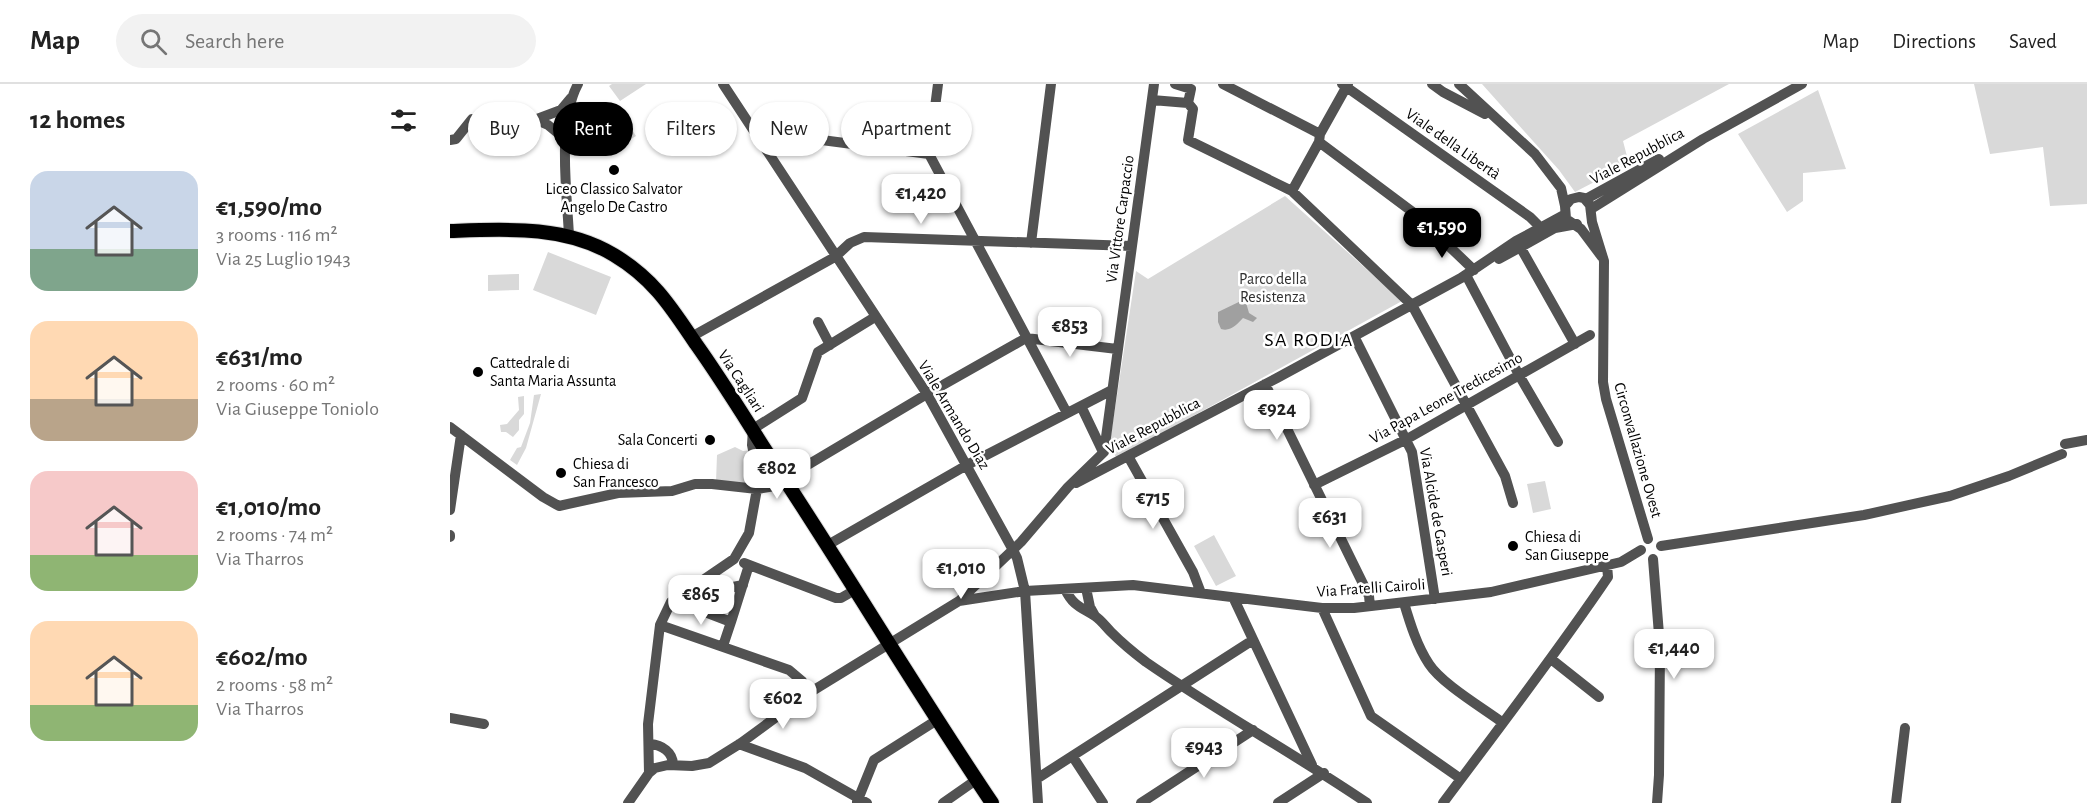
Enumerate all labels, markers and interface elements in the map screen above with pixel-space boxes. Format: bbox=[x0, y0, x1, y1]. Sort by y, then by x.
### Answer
search box bbox=[116, 14, 536, 68]
icon: search bbox=[137, 25, 170, 58]
text: Map bbox=[30, 27, 80, 55]
text: Search here bbox=[185, 30, 284, 52]
text: Map bbox=[1823, 31, 1859, 52]
text: Directions bbox=[1892, 31, 1976, 52]
text: Saved bbox=[2009, 31, 2057, 52]
chip: Buy bbox=[468, 102, 541, 156]
chip: Rent bbox=[553, 102, 633, 156]
chip: Filters bbox=[645, 102, 737, 156]
chip: New bbox=[749, 102, 829, 156]
chip: Apartment bbox=[841, 102, 972, 156]
icon: filters bbox=[387, 104, 420, 137]
street label: Viale della Libertà bbox=[1403, 105, 1503, 183]
text: 12 homes bbox=[30, 107, 125, 133]
street label: Viale Repubblica bbox=[1587, 125, 1687, 187]
street label: Via Vittore Carpaccio bbox=[1103, 154, 1137, 284]
marker: Liceo Classico Salvator Angelo De Castro bbox=[607, 163, 621, 177]
pin: €1,420 bbox=[872, 174, 970, 225]
place label: Liceo Classico Salvator Angelo De Castro bbox=[546, 181, 683, 215]
text: €1,420 bbox=[895, 183, 947, 203]
text: €1,590/mo bbox=[216, 194, 322, 220]
icon: home bbox=[78, 195, 150, 267]
pin: €1,590 bbox=[1393, 208, 1491, 259]
text: €1,590 bbox=[1417, 217, 1467, 237]
text: 3 rooms · 116 m² bbox=[216, 225, 337, 245]
text: Via 25 Luglio 1943 bbox=[216, 249, 351, 269]
park label: Parco della Resistenza bbox=[1239, 271, 1307, 305]
pin: €853 bbox=[1034, 307, 1106, 358]
text: €853 bbox=[1052, 316, 1088, 336]
district label: SA RODIA bbox=[1264, 330, 1354, 350]
text: €631/mo bbox=[216, 344, 302, 370]
icon: home bbox=[78, 345, 150, 417]
street label: Via Cagliari bbox=[715, 347, 767, 415]
street label: Via Papa Leone Tredicesimo bbox=[1367, 349, 1525, 447]
place label: Cattedrale di Santa Maria Assunta bbox=[490, 355, 616, 389]
street label: Viale Armando Diaz bbox=[915, 358, 993, 473]
marker: Cattedrale di Santa Maria Assunta bbox=[471, 365, 485, 379]
text: 2 rooms · 60 m² bbox=[216, 375, 335, 395]
street label: Circonvallazione Ovest bbox=[1611, 381, 1665, 519]
pin: €924 bbox=[1241, 390, 1313, 441]
street label: Viale Repubblica bbox=[1103, 395, 1203, 457]
text: Via Giuseppe Toniolo bbox=[216, 399, 379, 419]
text: €924 bbox=[1258, 399, 1296, 419]
place label: Sala Concerti bbox=[618, 432, 698, 448]
marker: Sala Concerti bbox=[703, 433, 717, 447]
street label: Via Alcide de Gasperi bbox=[1417, 447, 1455, 577]
pin: €802 bbox=[741, 449, 813, 500]
place label: Chiesa di San Francesco bbox=[573, 456, 659, 490]
text: €802 bbox=[757, 458, 797, 478]
marker: Chiesa di San Francesco bbox=[554, 466, 568, 480]
pin: €715 bbox=[1117, 479, 1189, 530]
text: €715 bbox=[1136, 488, 1170, 508]
text: €1,010/mo bbox=[216, 494, 321, 520]
icon: home bbox=[78, 495, 150, 567]
pin: €631 bbox=[1294, 498, 1366, 549]
text: €631 bbox=[1313, 507, 1347, 527]
text: 2 rooms · 74 m² bbox=[216, 525, 333, 545]
place label: Chiesa di San Giuseppe bbox=[1525, 529, 1609, 563]
marker: Chiesa di San Giuseppe bbox=[1506, 539, 1520, 553]
text: Via Tharros bbox=[216, 549, 304, 569]
pin: €1,010 bbox=[912, 549, 1010, 600]
text: €1,010 bbox=[936, 558, 986, 578]
pin: €865 bbox=[665, 575, 737, 626]
street label: Via Fratelli Cairoli bbox=[1316, 576, 1426, 600]
text: €865 bbox=[682, 584, 720, 604]
pin: €1,440 bbox=[1625, 629, 1723, 680]
text: €1,440 bbox=[1648, 638, 1700, 658]
text: €602/mo bbox=[216, 644, 308, 670]
icon: home bbox=[78, 645, 150, 717]
text: 2 rooms · 58 m² bbox=[216, 675, 333, 695]
pin: €602 bbox=[747, 679, 819, 730]
text: €602 bbox=[764, 688, 802, 708]
text: Via Tharros bbox=[216, 699, 304, 719]
pin: €943 bbox=[1168, 728, 1240, 779]
text: €943 bbox=[1185, 737, 1223, 757]

